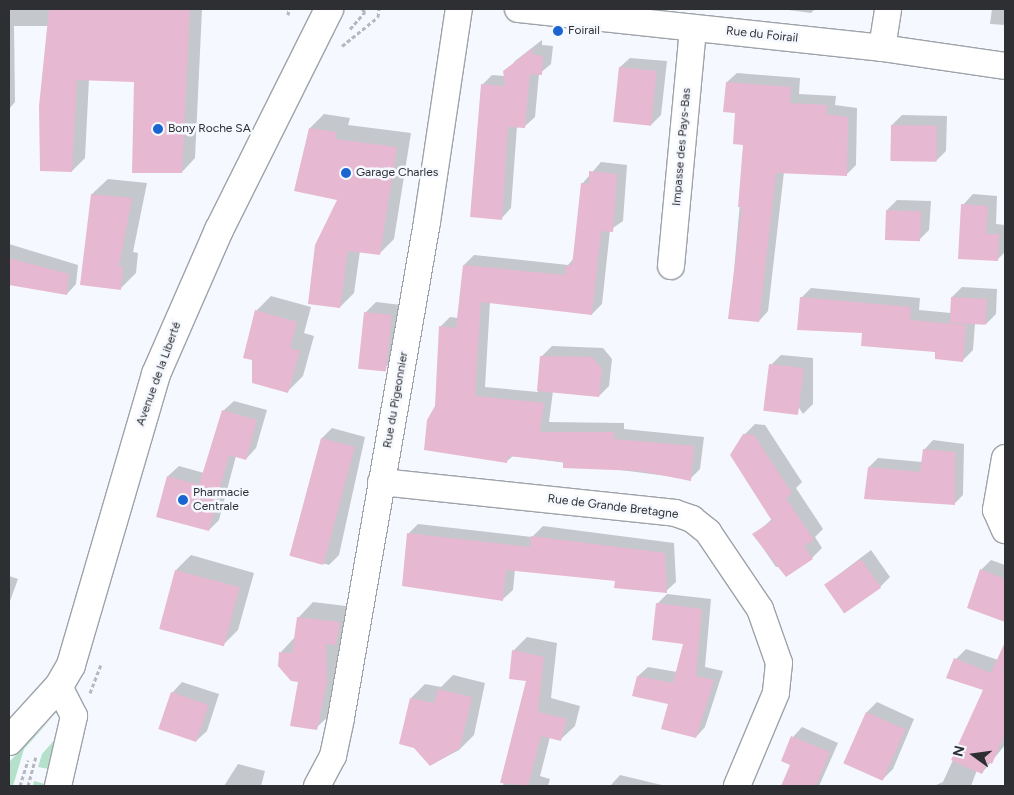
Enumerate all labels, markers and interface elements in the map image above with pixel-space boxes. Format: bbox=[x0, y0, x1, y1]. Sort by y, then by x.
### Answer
place label: Foirail bbox=[568, 24, 600, 38]
street label: Rue du Foirail bbox=[725, 24, 799, 46]
marker: Foirail bbox=[552, 25, 564, 37]
street label: Impasse des Pays-Bas bbox=[670, 87, 694, 207]
place label: Bony Roche SA bbox=[168, 122, 251, 136]
marker: Bony Roche SA bbox=[152, 123, 164, 135]
place label: Garage Charles bbox=[356, 166, 438, 180]
marker: Garage Charles bbox=[340, 167, 352, 179]
street label: Avenue de la Liberté bbox=[134, 320, 184, 428]
street label: Rue du Pigeonnier bbox=[380, 351, 412, 449]
place label: Pharmacie Centrale bbox=[193, 486, 249, 514]
street label: Rue de Grande Bretagne bbox=[547, 492, 679, 522]
marker: Pharmacie Centrale bbox=[177, 494, 189, 506]
north arrow bbox=[949, 730, 999, 780]
text: N bbox=[949, 744, 969, 759]

